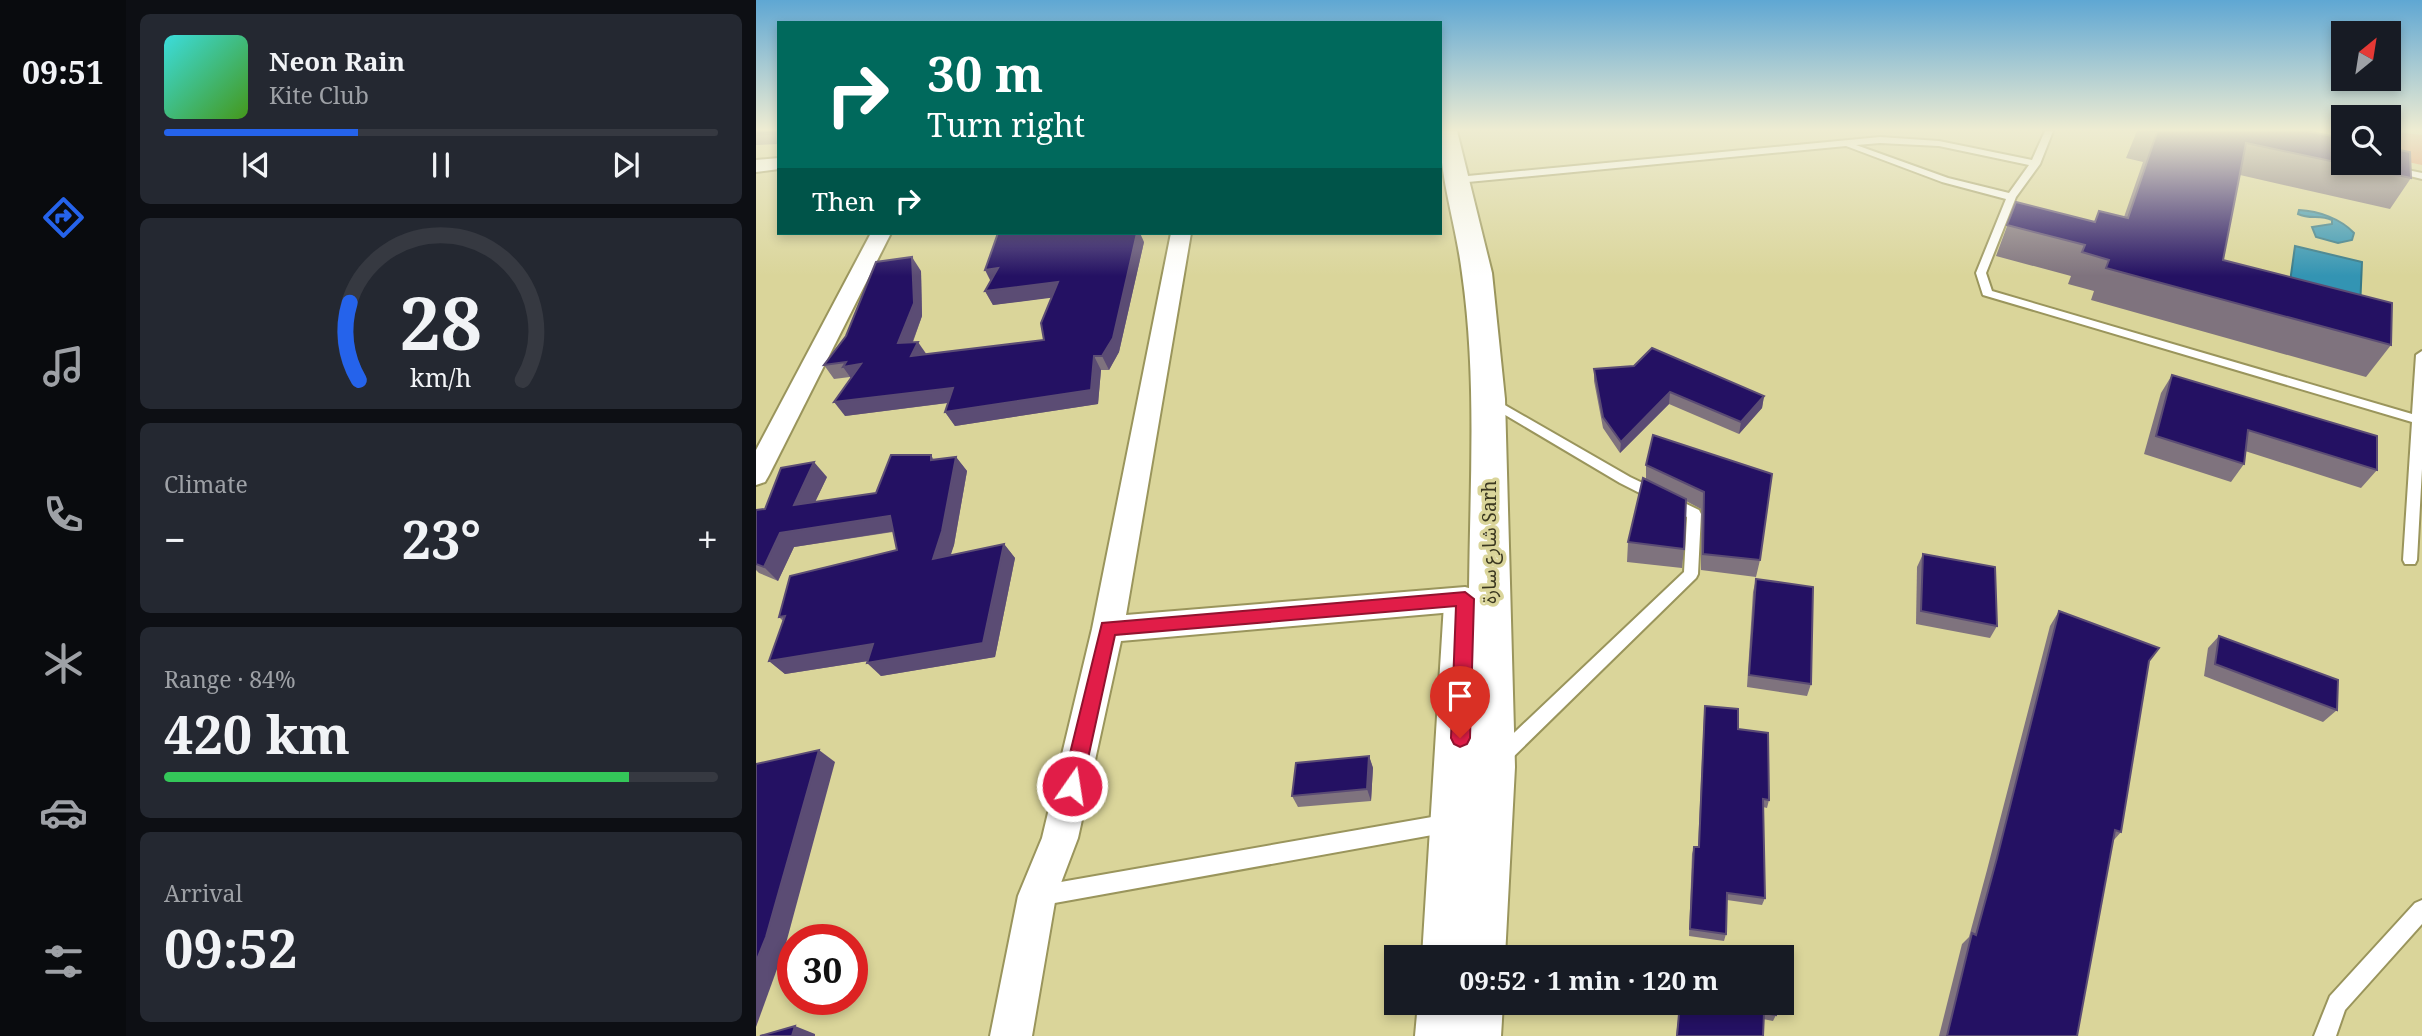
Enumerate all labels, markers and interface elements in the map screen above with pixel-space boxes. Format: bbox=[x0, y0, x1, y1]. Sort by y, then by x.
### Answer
north arrow bbox=[2331, 21, 2401, 91]
map controls bbox=[2331, 21, 2401, 175]
text: 30 m bbox=[927, 40, 1043, 106]
text: Neon Rain bbox=[269, 43, 405, 79]
icon: right bbox=[812, 49, 903, 140]
text: 09:51 bbox=[22, 50, 104, 93]
text: Kite Club bbox=[269, 79, 369, 111]
text: Turn right bbox=[927, 103, 1085, 146]
button: search bbox=[2331, 105, 2401, 175]
icon: previous bbox=[237, 146, 275, 184]
icon: pause bbox=[422, 146, 460, 184]
icon: next bbox=[607, 146, 645, 184]
icon: right bbox=[889, 182, 927, 220]
text: Then bbox=[812, 183, 875, 219]
icon: directions bbox=[39, 193, 88, 242]
text: 28 bbox=[400, 272, 482, 371]
icon: music bbox=[39, 342, 88, 391]
text: km/h bbox=[410, 359, 472, 393]
text: Climate bbox=[164, 468, 248, 500]
street label: شارع سارة Sarh bbox=[1476, 480, 1503, 604]
icon: phone bbox=[39, 490, 88, 539]
text: 23° bbox=[402, 503, 481, 574]
text: − bbox=[164, 513, 186, 565]
text: + bbox=[697, 513, 718, 565]
icon: climate bbox=[39, 639, 88, 688]
text: Range · 84% bbox=[164, 663, 296, 695]
pin bbox=[1430, 666, 1490, 738]
icon: arrive bbox=[1441, 677, 1479, 715]
text: 420 km bbox=[164, 698, 350, 769]
position arrow bbox=[1035, 749, 1109, 823]
icon: car bbox=[39, 788, 88, 837]
text: Arrival bbox=[164, 877, 243, 909]
text: 09:52 bbox=[164, 912, 297, 983]
speed limit sign: 30 bbox=[777, 924, 868, 1015]
icon: filters bbox=[39, 937, 88, 986]
text: 09:52 · 1 min · 120 m bbox=[1459, 962, 1719, 998]

